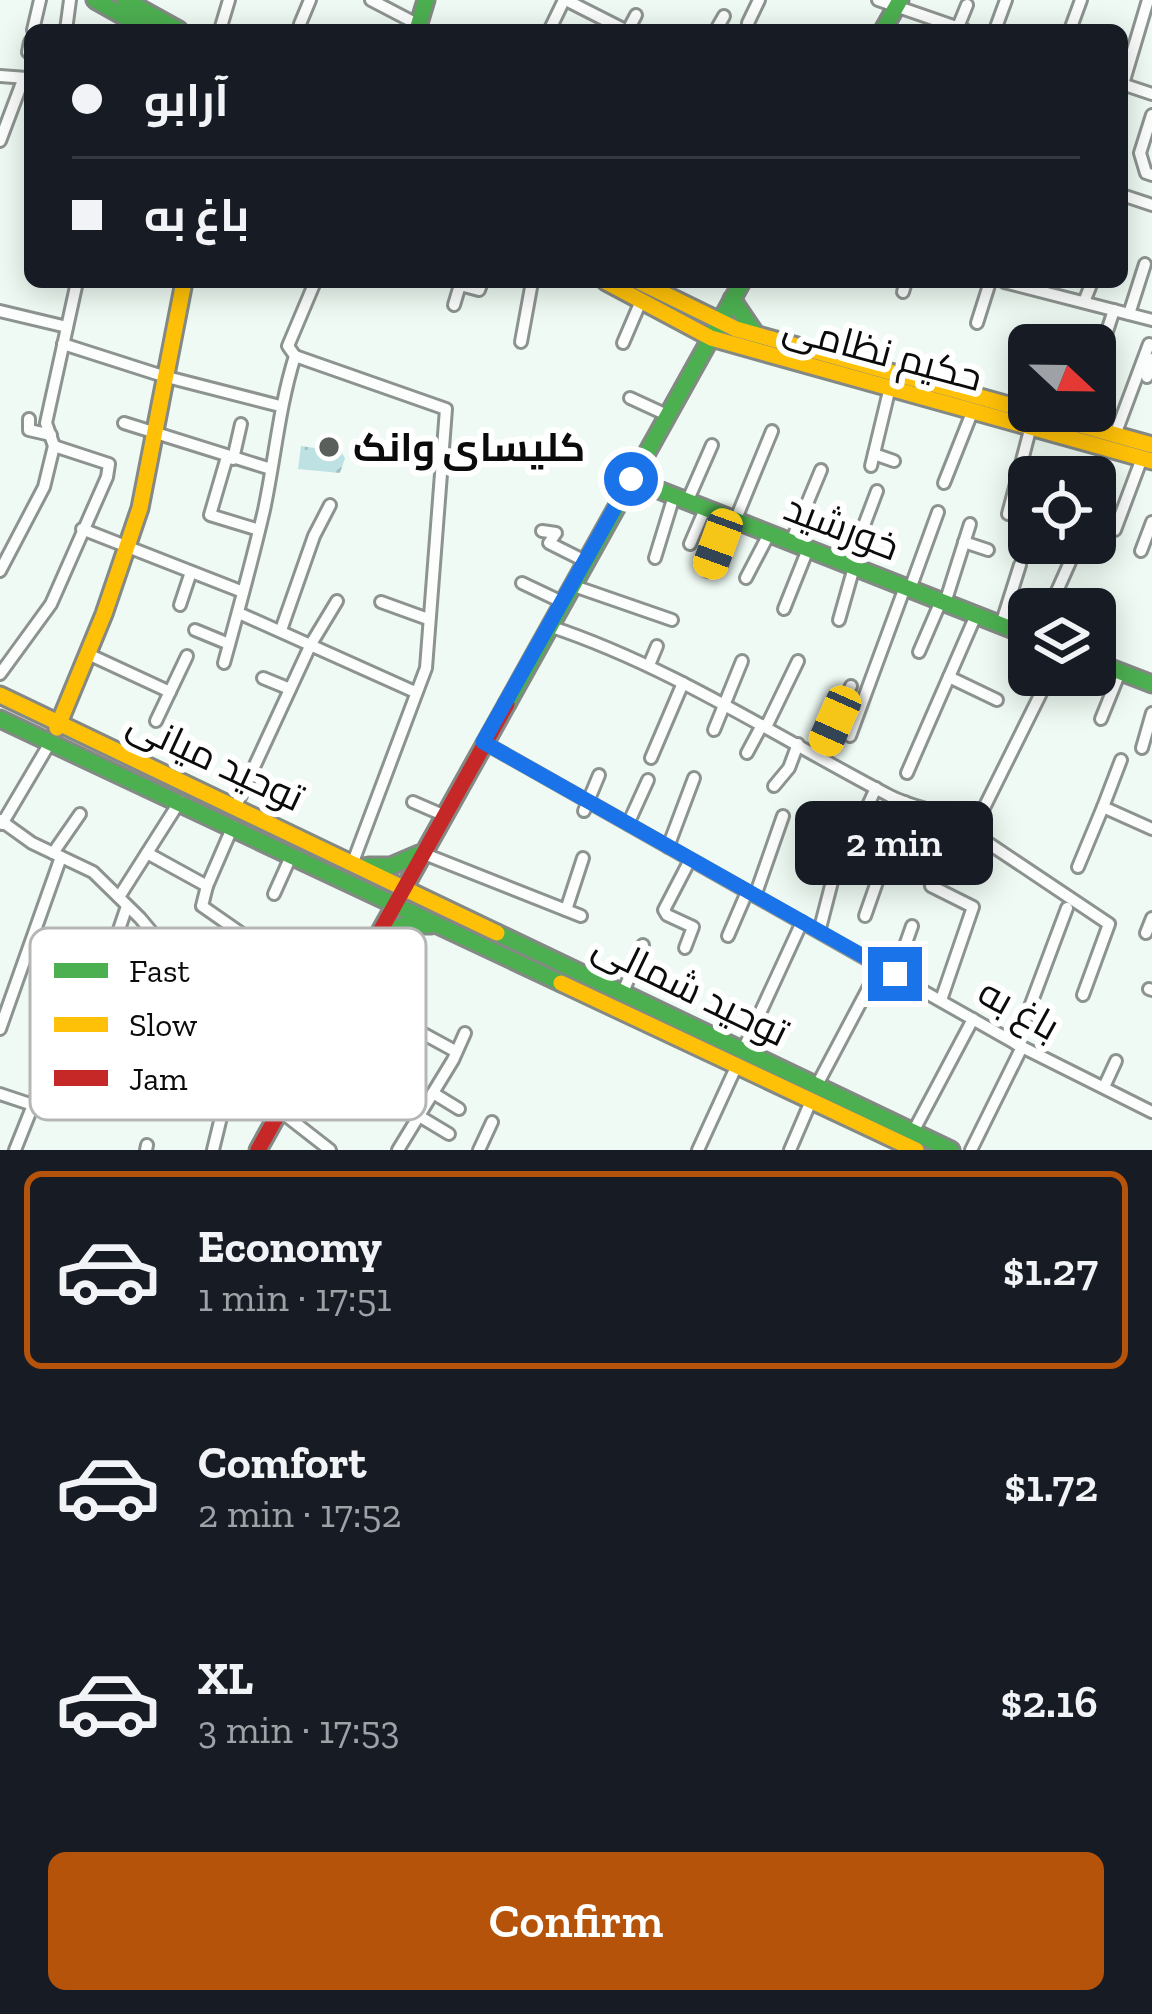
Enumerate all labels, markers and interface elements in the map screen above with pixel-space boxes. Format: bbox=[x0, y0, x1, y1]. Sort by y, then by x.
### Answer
text: آرابو bbox=[144, 74, 229, 128]
text: باغ به bbox=[144, 189, 249, 243]
street label: حکیم نظامی bbox=[778, 303, 988, 404]
north arrow bbox=[1008, 324, 1116, 432]
map controls bbox=[1008, 324, 1116, 696]
place label: کلیسای وانک bbox=[353, 424, 585, 471]
marker: کلیسای وانک bbox=[316, 434, 342, 460]
route start bbox=[604, 452, 658, 506]
button: locate bbox=[1008, 456, 1116, 564]
street label: خورشید bbox=[778, 484, 906, 570]
car bbox=[689, 504, 747, 584]
button: layers bbox=[1008, 588, 1116, 696]
car bbox=[804, 681, 866, 761]
street label: توحید میانی bbox=[121, 699, 311, 821]
callout: 2 min bbox=[796, 800, 994, 884]
text: 2 min bbox=[846, 819, 942, 866]
street label: توحید شمالی bbox=[586, 922, 796, 1056]
legend bbox=[30, 928, 426, 1120]
route end bbox=[868, 947, 922, 1001]
text: Fast bbox=[129, 951, 190, 990]
street label: باغ به bbox=[969, 968, 1068, 1053]
text: Slow bbox=[129, 1005, 197, 1044]
text: Jam bbox=[129, 1059, 188, 1098]
icon: car bbox=[54, 1216, 162, 1324]
text: Economy bbox=[198, 1220, 382, 1274]
text: $1.27 bbox=[1003, 1243, 1098, 1297]
text: 1 min · 17:51 bbox=[198, 1274, 391, 1321]
icon: car bbox=[54, 1432, 162, 1540]
text: Comfort bbox=[198, 1436, 366, 1490]
text: $1.72 bbox=[1004, 1459, 1098, 1513]
text: 2 min · 17:52 bbox=[198, 1490, 402, 1537]
icon: car bbox=[54, 1648, 162, 1756]
text: XL bbox=[198, 1652, 253, 1706]
text: $2.16 bbox=[1001, 1675, 1098, 1729]
text: 3 min · 17:53 bbox=[198, 1706, 400, 1753]
button: Confirm bbox=[48, 1852, 1104, 1990]

